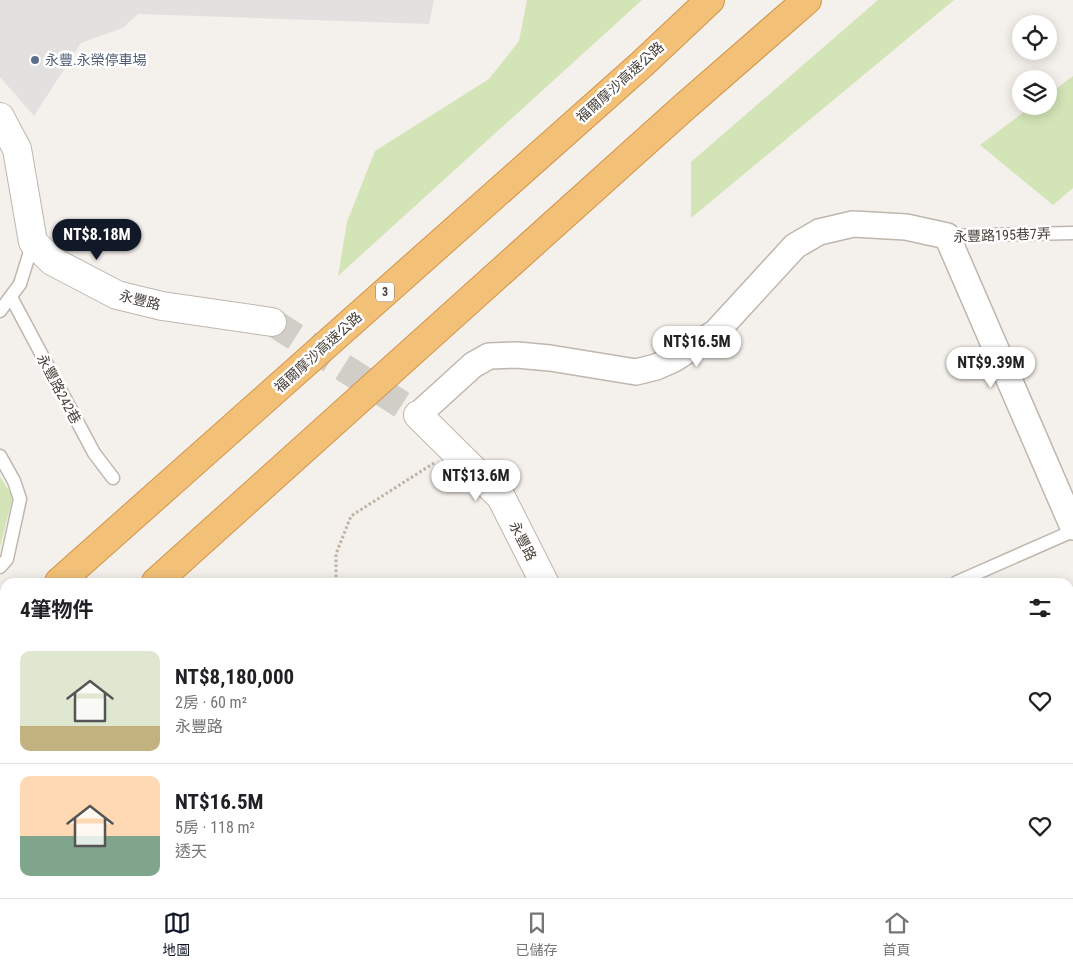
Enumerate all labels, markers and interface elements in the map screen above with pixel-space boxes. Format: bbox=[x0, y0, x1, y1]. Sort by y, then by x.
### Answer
map controls bbox=[1012, 15, 1057, 115]
button: locate bbox=[1012, 15, 1057, 60]
street label: 福爾摩沙高速公路 bbox=[573, 39, 667, 125]
place label: 永豐.永榮停車場 bbox=[45, 52, 147, 68]
marker: 永豐.永榮停車場 bbox=[29, 54, 41, 66]
button: layers bbox=[1012, 70, 1057, 115]
pin: NT$8.18M bbox=[45, 218, 149, 261]
text: NT$8.18M bbox=[63, 225, 131, 244]
street label: 永豐路195巷7弄 bbox=[953, 225, 1051, 245]
road number: 3 bbox=[376, 282, 394, 302]
street label: 永豐路 bbox=[118, 287, 162, 313]
street label: 福爾摩沙高速公路 bbox=[271, 309, 365, 395]
pin: NT$16.5M bbox=[645, 326, 749, 368]
text: NT$16.5M bbox=[663, 332, 731, 351]
pin: NT$9.39M bbox=[939, 346, 1043, 389]
street label: 永豐路242巷 bbox=[34, 351, 84, 427]
text: NT$9.39M bbox=[957, 353, 1025, 372]
pin: NT$13.6M bbox=[424, 460, 528, 502]
text: NT$13.6M bbox=[442, 466, 510, 485]
street label: 永豐路 bbox=[506, 519, 540, 563]
icon: filters bbox=[1026, 594, 1054, 622]
text: 4筆物件 bbox=[20, 598, 94, 622]
text: NT$8,180,000 bbox=[175, 665, 294, 689]
icon: home bbox=[60, 671, 120, 731]
icon: heart bbox=[1026, 687, 1054, 715]
text: 2房 · 60 m² bbox=[175, 693, 247, 712]
text: 永豐路 bbox=[175, 717, 223, 736]
text: NT$16.5M bbox=[175, 790, 263, 814]
icon: home bbox=[60, 796, 120, 856]
icon: heart bbox=[1026, 812, 1054, 840]
text: 5房 · 118 m² bbox=[175, 818, 255, 837]
text: 透天 bbox=[175, 842, 207, 861]
tab: 地圖 bbox=[163, 909, 191, 959]
tab: 已儲存 bbox=[516, 909, 558, 959]
tab: 首頁 bbox=[883, 909, 911, 959]

